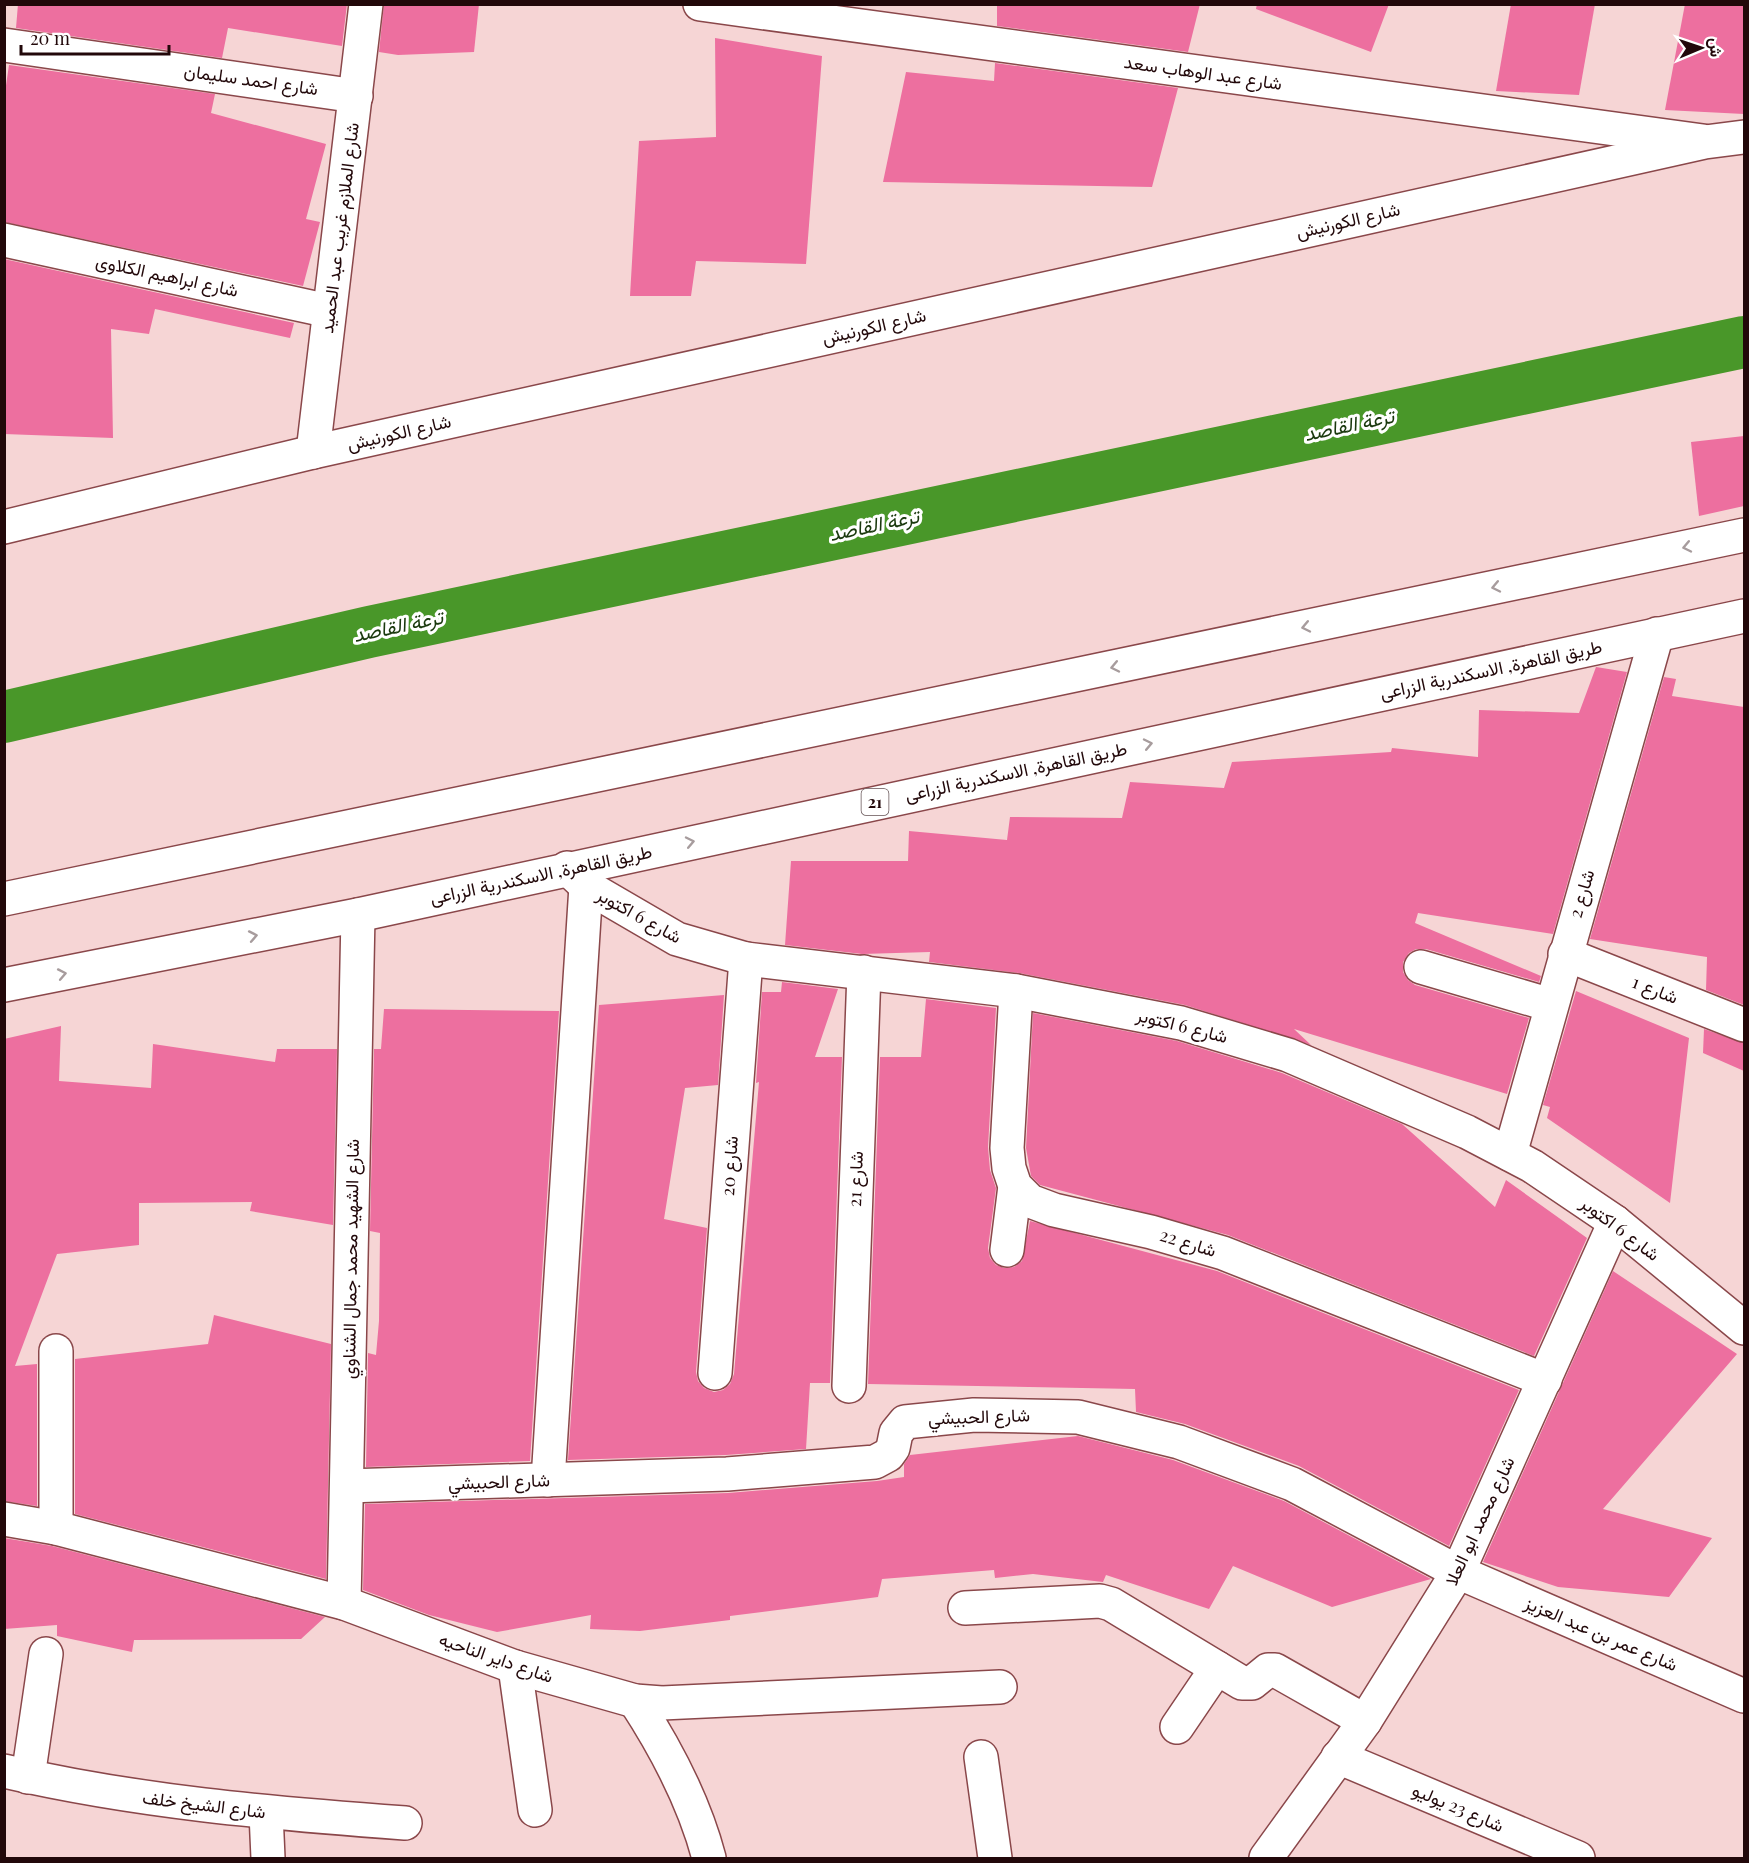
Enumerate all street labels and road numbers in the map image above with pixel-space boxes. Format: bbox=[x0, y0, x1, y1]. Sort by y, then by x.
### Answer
street label: شارع عبد الوهاب سعد bbox=[1122, 49, 1284, 96]
street label: شارع احمد سليمان bbox=[183, 58, 320, 101]
street label: شارع الملازم غريب عبد الحميد bbox=[314, 121, 365, 335]
street label: شارع الكورنيش bbox=[1293, 196, 1402, 245]
street label: شارع ابراهيم الكلاوى bbox=[94, 248, 241, 303]
street label: شارع الكورنيش bbox=[819, 302, 928, 351]
street label: شارع الكورنيش bbox=[344, 408, 453, 457]
street label: طريق القاهرة, الاسكندرية الزراعى bbox=[1378, 634, 1604, 704]
street label: طريق القاهرة, الاسكندرية الزراعى bbox=[903, 736, 1129, 806]
road number: 21 bbox=[862, 789, 888, 815]
street label: طريق القاهرة, الاسكندرية الزراعى bbox=[428, 839, 654, 909]
street label: شارع 2 bbox=[1563, 867, 1600, 921]
street label: شارع 6 اكتوبر bbox=[591, 882, 686, 949]
street label: شارع 1 bbox=[1629, 969, 1682, 1010]
street label: شارع 6 اكتوبر bbox=[1133, 1002, 1230, 1049]
street label: شارع 20 bbox=[715, 1135, 744, 1197]
street label: شارع الشهيد محمد جمال الشناوي bbox=[336, 1139, 368, 1379]
street label: شارع 21 bbox=[842, 1151, 869, 1207]
street label: شارع 6 اكتوبر bbox=[1575, 1190, 1665, 1267]
street label: شارع 22 bbox=[1157, 1222, 1220, 1263]
street label: شارع الحبيشي bbox=[928, 1402, 1030, 1434]
street label: شارع محمد ابو العلا bbox=[1439, 1452, 1520, 1589]
street label: شارع الحبيشي bbox=[448, 1467, 550, 1499]
street label: شارع عمر بن عبد العزيز bbox=[1520, 1590, 1682, 1677]
street label: شارع داير الناحيه bbox=[436, 1626, 557, 1689]
street label: شارع 23 يوليو bbox=[1409, 1777, 1508, 1838]
street label: شارع الشيخ خلف bbox=[141, 1785, 267, 1824]

